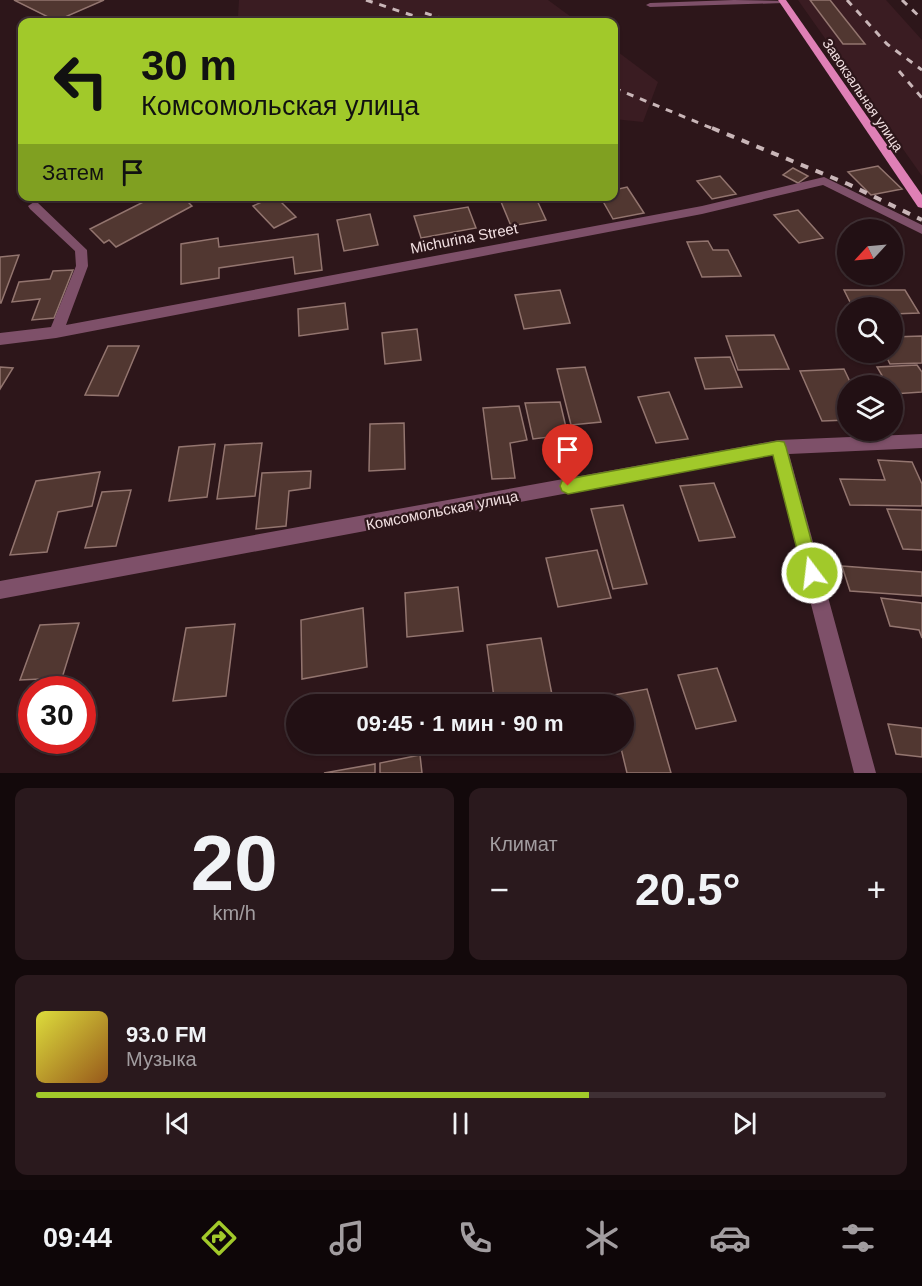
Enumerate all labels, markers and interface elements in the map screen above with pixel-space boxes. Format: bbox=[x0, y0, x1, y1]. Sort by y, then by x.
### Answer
street label: Завокзальная улица bbox=[819, 36, 907, 155]
icon: left bbox=[42, 42, 120, 120]
text: 30 m bbox=[141, 42, 237, 89]
text: Комсомольская улица bbox=[141, 91, 419, 121]
icon: arrive bbox=[116, 156, 149, 189]
text: Затем bbox=[42, 160, 104, 185]
street label: Michurina Street bbox=[409, 219, 520, 257]
north arrow bbox=[837, 219, 903, 285]
map controls bbox=[837, 219, 903, 441]
button: search bbox=[837, 297, 903, 363]
button: layers bbox=[837, 375, 903, 441]
pin bbox=[542, 424, 593, 486]
icon: arrive bbox=[551, 433, 584, 466]
street label: Комсомольская улица bbox=[365, 487, 520, 533]
position arrow bbox=[780, 541, 844, 605]
speed limit sign: 30 bbox=[18, 676, 96, 754]
text: 09:45 · 1 мин · 90 m bbox=[357, 711, 563, 736]
text: 20 bbox=[191, 819, 278, 907]
text: Климат bbox=[490, 833, 558, 855]
text: 20.5° bbox=[635, 864, 741, 915]
text: − bbox=[490, 871, 509, 908]
text: + bbox=[867, 871, 886, 908]
text: km/h bbox=[213, 902, 256, 924]
text: 93.0 FM bbox=[126, 1022, 207, 1047]
text: Музыка bbox=[126, 1048, 197, 1070]
icon: previous bbox=[161, 1107, 194, 1140]
icon: pause bbox=[444, 1107, 477, 1140]
icon: next bbox=[728, 1107, 761, 1140]
icon: directions bbox=[198, 1217, 240, 1259]
icon: music bbox=[326, 1217, 368, 1259]
icon: phone bbox=[454, 1217, 496, 1259]
icon: climate bbox=[581, 1217, 623, 1259]
icon: car bbox=[709, 1217, 751, 1259]
icon: filters bbox=[837, 1217, 879, 1259]
text: 09:44 bbox=[43, 1223, 112, 1253]

